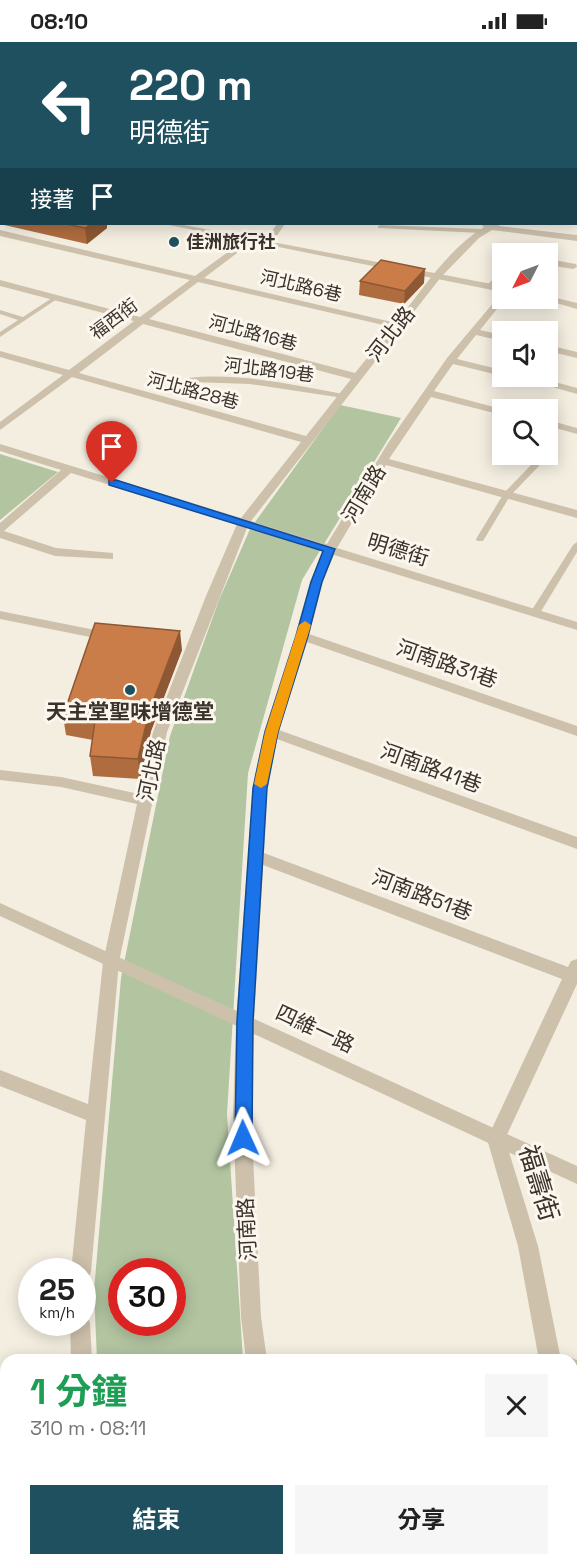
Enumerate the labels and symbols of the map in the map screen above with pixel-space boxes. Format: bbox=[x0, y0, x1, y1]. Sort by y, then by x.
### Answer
place label: 佳洲旅行社 bbox=[186, 230, 276, 253]
marker: 佳洲旅行社 bbox=[167, 235, 181, 249]
north arrow bbox=[492, 243, 558, 309]
street label: 河北路6巷 bbox=[258, 265, 344, 306]
street label: 福西街 bbox=[85, 293, 142, 344]
street label: 河北路 bbox=[361, 301, 421, 367]
street label: 河北路16巷 bbox=[206, 310, 300, 355]
street label: 河北路19巷 bbox=[223, 353, 315, 386]
street label: 河北路28巷 bbox=[145, 367, 242, 414]
pin bbox=[86, 421, 137, 483]
street label: 河南路 bbox=[336, 460, 391, 528]
street label: 明德街 bbox=[364, 527, 432, 572]
street label: 河南路31巷 bbox=[393, 634, 501, 693]
marker: 天主堂聖味增德堂 bbox=[123, 683, 137, 697]
place label: 天主堂聖味增德堂 bbox=[46, 698, 214, 725]
street label: 河北路 bbox=[132, 736, 171, 804]
street label: 河南路41巷 bbox=[377, 737, 485, 798]
street label: 河南路51巷 bbox=[368, 863, 476, 926]
street label: 四維一路 bbox=[271, 999, 359, 1059]
position arrow bbox=[211, 1106, 275, 1170]
street label: 福壽街 bbox=[511, 1141, 567, 1225]
street label: 河南路 bbox=[231, 1197, 262, 1261]
speed limit sign: 30 bbox=[108, 1258, 186, 1336]

